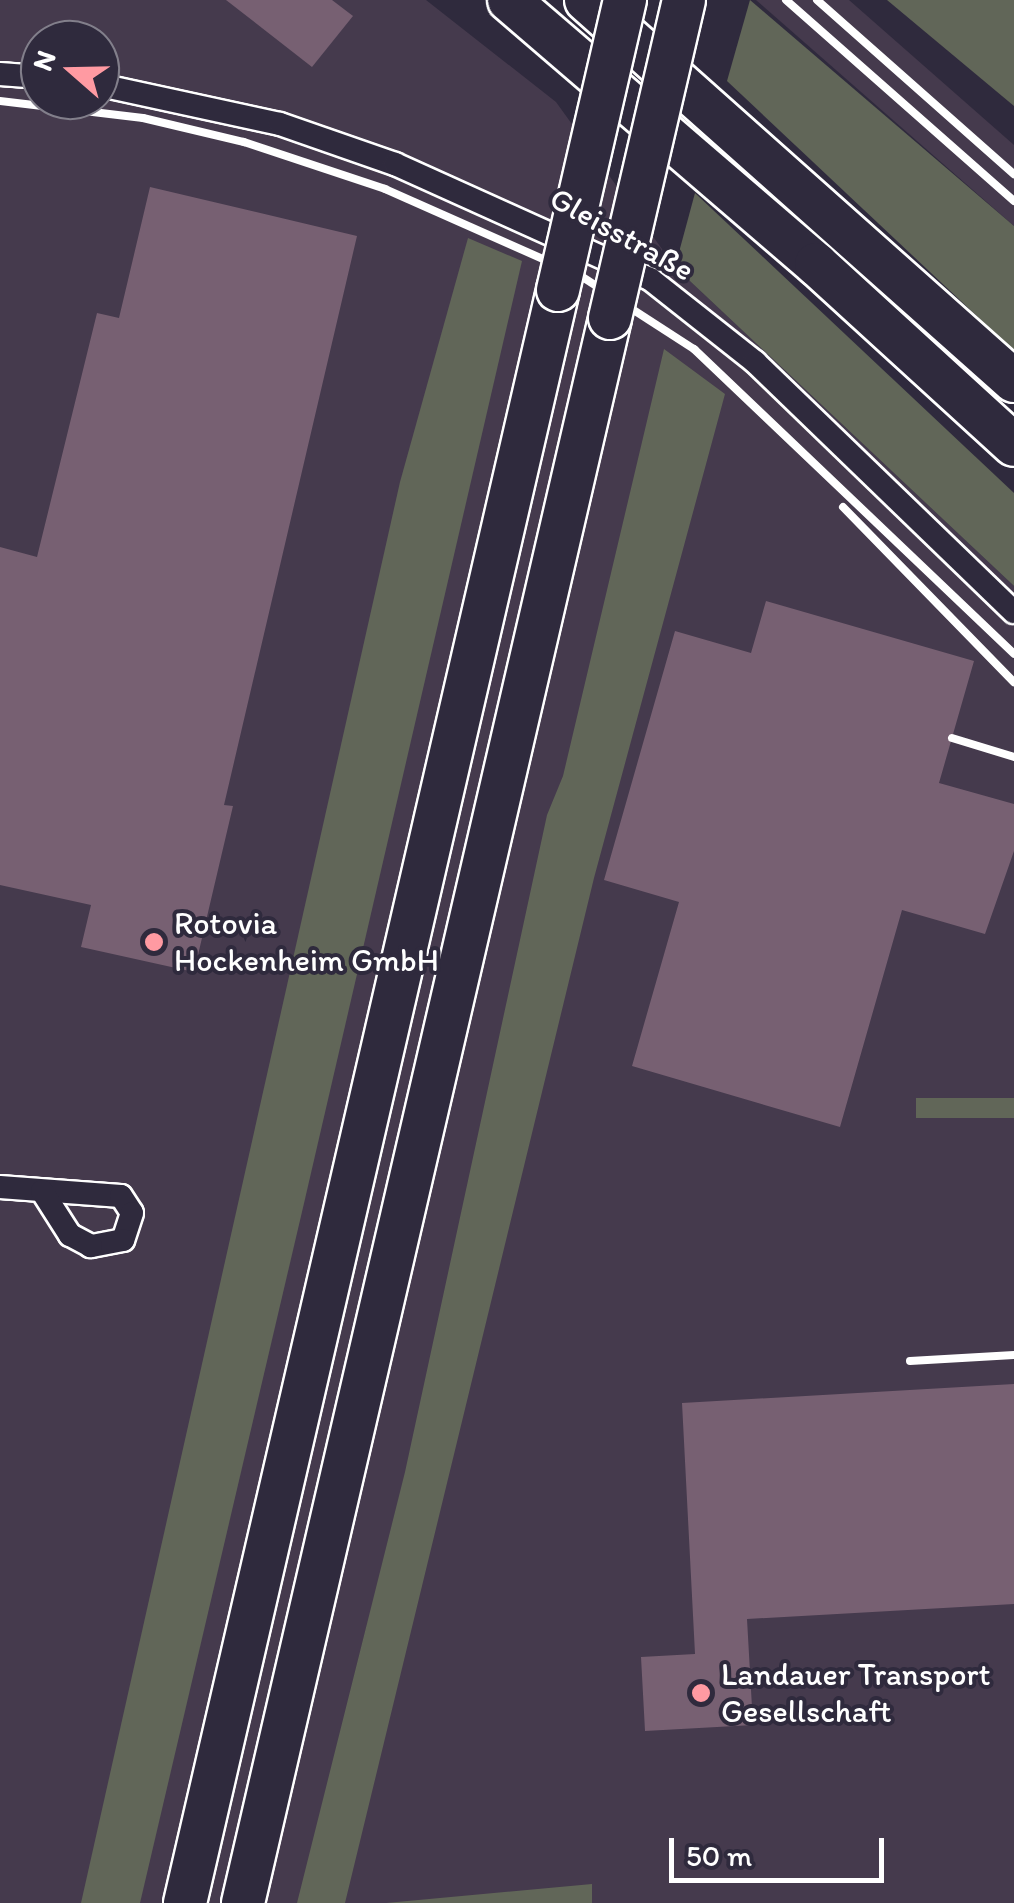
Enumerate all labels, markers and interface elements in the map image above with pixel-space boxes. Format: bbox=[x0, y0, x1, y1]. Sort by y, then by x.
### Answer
north arrow bbox=[20, 20, 120, 120]
text: N bbox=[24, 46, 63, 75]
street label: Gleisstraße bbox=[543, 179, 701, 289]
place label: Rotovia Hockenheim GmbH bbox=[174, 905, 439, 980]
marker: Rotovia Hockenheim GmbH bbox=[143, 931, 165, 953]
place label: Landauer Transport Gesellschaft bbox=[721, 1656, 991, 1731]
marker: Landauer Transport Gesellschaft bbox=[690, 1682, 712, 1704]
scale bar bbox=[674, 1818, 889, 1880]
text: 50 m bbox=[686, 1837, 752, 1874]

